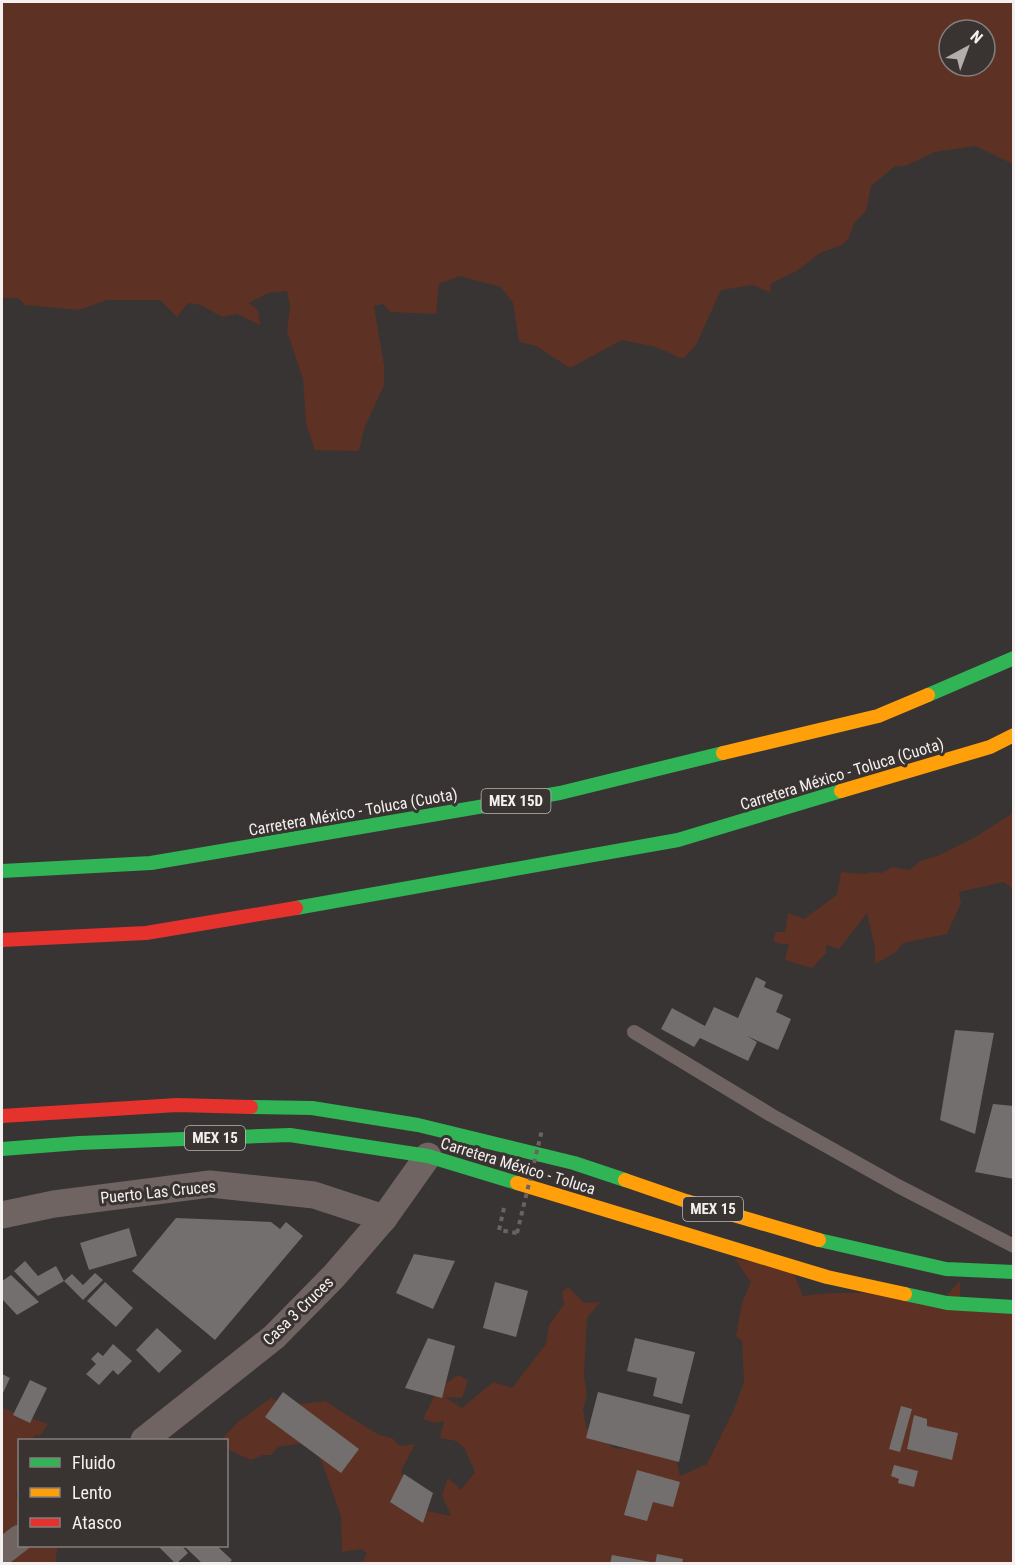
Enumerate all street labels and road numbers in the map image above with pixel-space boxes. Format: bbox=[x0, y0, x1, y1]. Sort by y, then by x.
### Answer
street label: Carretera México - Toluca (Cuota) bbox=[738, 734, 946, 814]
street label: Carretera México - Toluca (Cuota) bbox=[247, 784, 459, 840]
road number: MEX 15D bbox=[482, 789, 550, 813]
road number: MEX 15 bbox=[185, 1126, 245, 1150]
street label: Carretera México - Toluca bbox=[438, 1133, 598, 1199]
street label: Puerto Las Cruces bbox=[99, 1177, 217, 1207]
road number: MEX 15 bbox=[683, 1197, 743, 1221]
street label: Casa 3 Cruces bbox=[259, 1273, 337, 1349]

